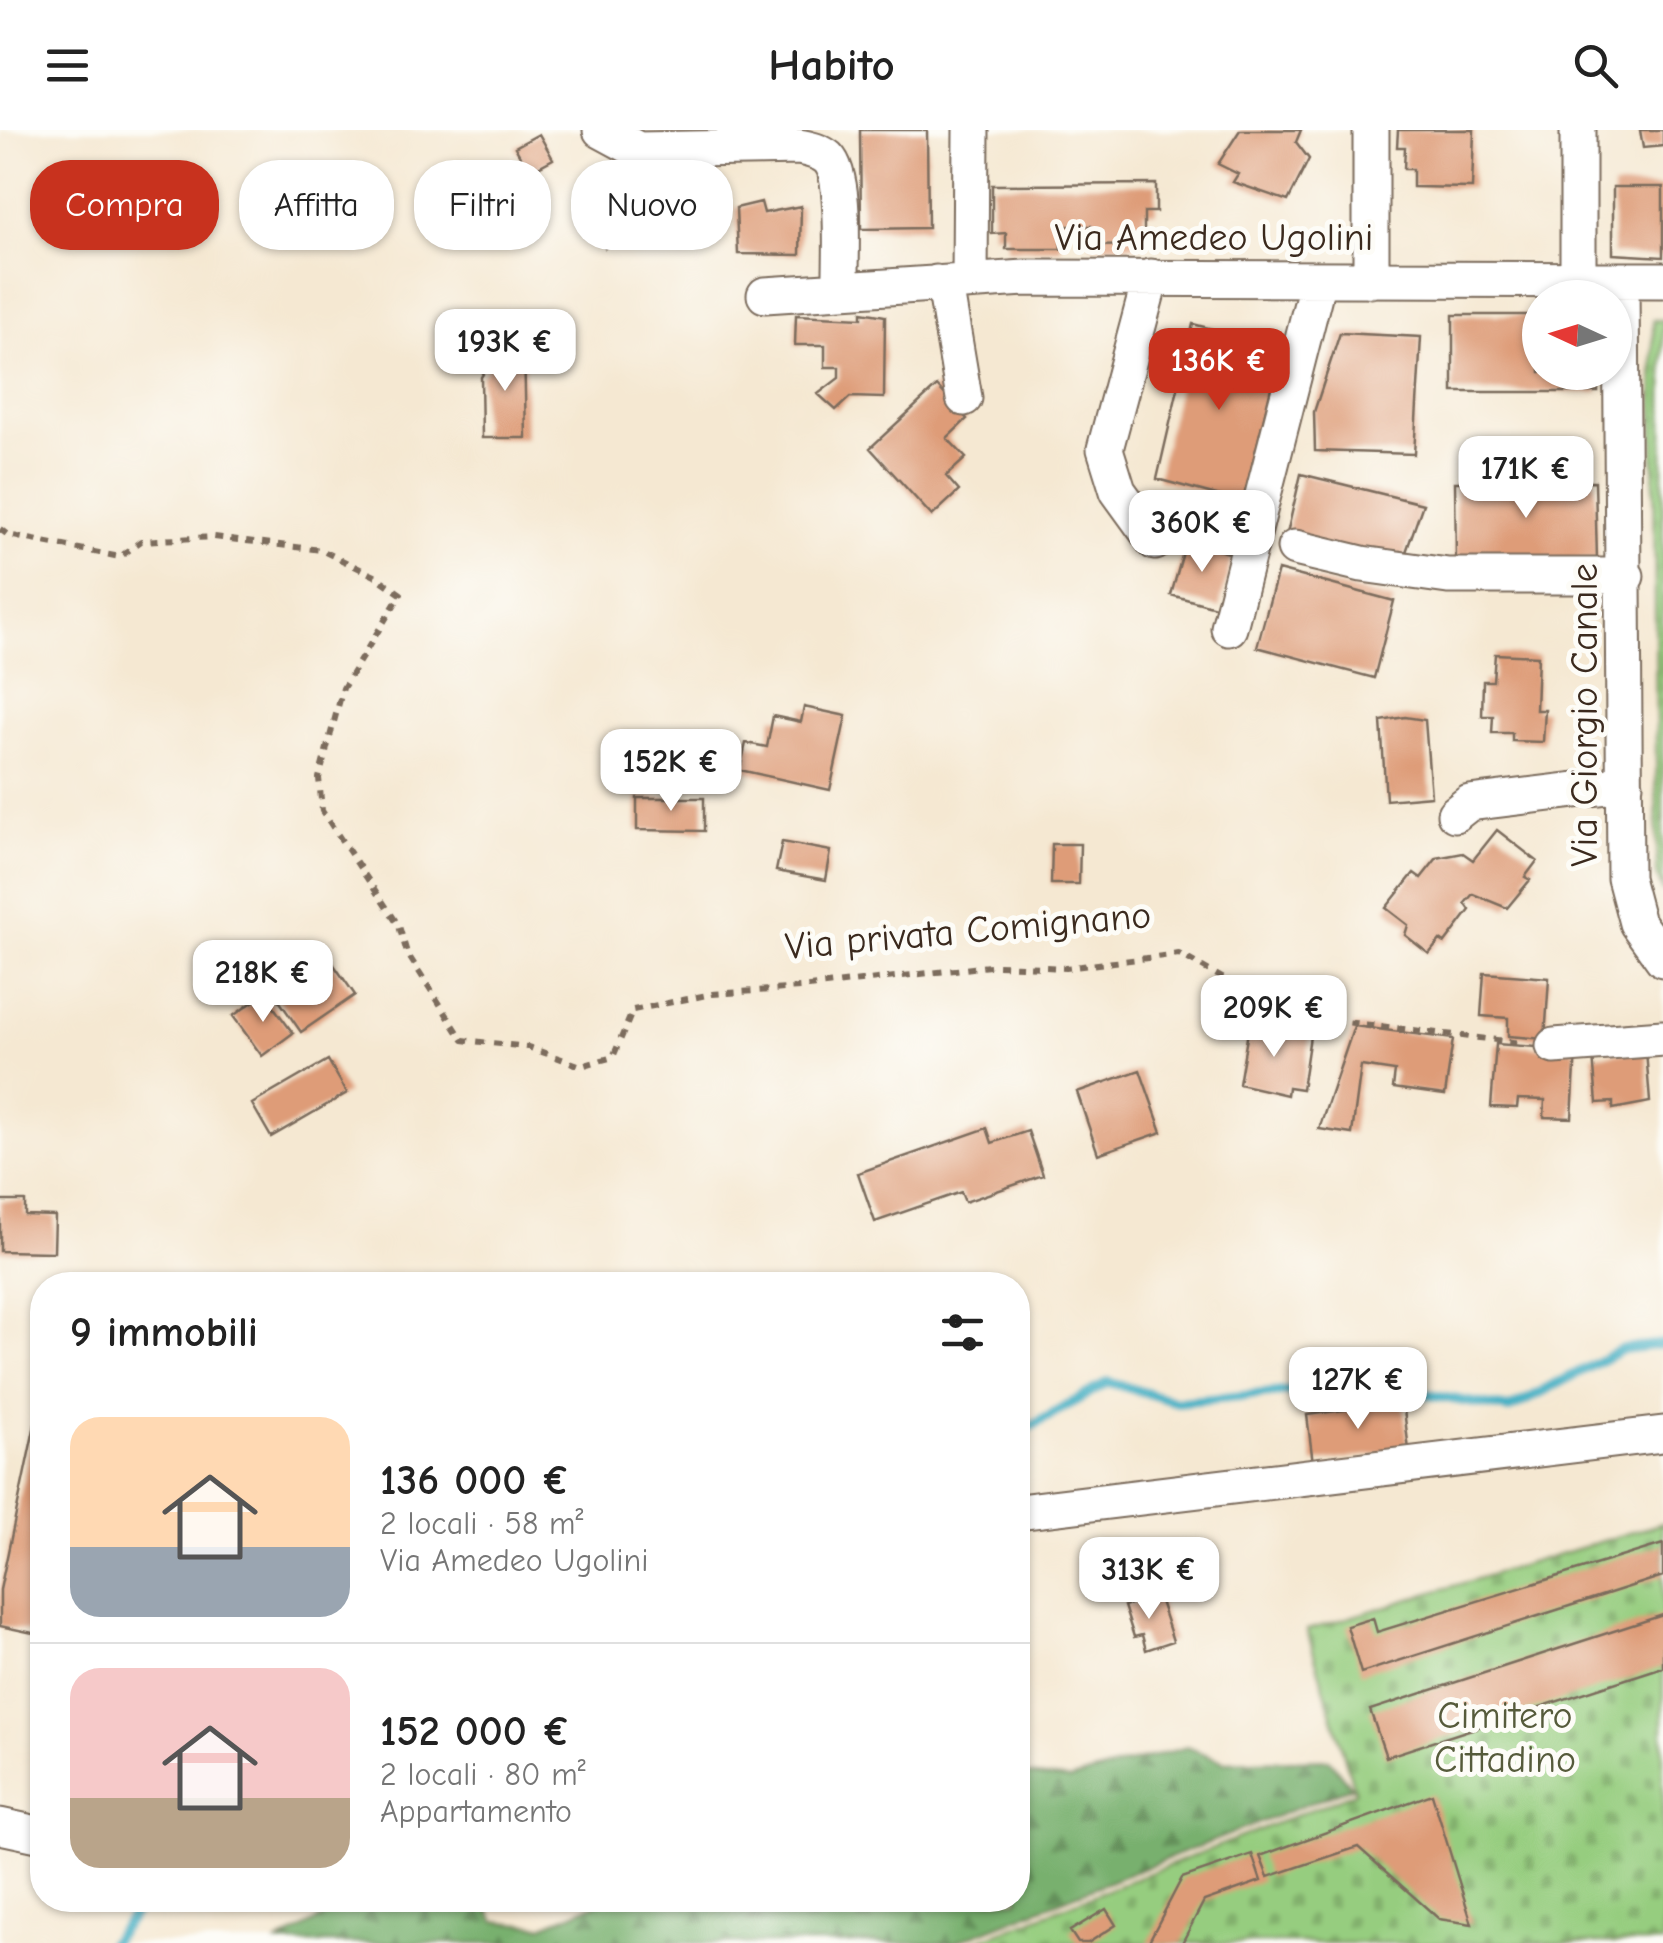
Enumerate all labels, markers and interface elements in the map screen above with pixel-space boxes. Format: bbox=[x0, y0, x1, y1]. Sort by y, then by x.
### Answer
icon: menu bbox=[40, 38, 95, 93]
icon: search bbox=[1568, 38, 1623, 93]
text: Habito bbox=[768, 39, 895, 91]
chip: Compra bbox=[30, 160, 219, 250]
chip: Affitta bbox=[239, 160, 394, 250]
chip: Filtri bbox=[414, 160, 551, 250]
chip: Nuovo bbox=[571, 160, 733, 250]
street label: Via Amedeo Ugolini bbox=[1055, 216, 1373, 260]
north arrow bbox=[1522, 280, 1632, 390]
map controls bbox=[1522, 280, 1632, 390]
pin: 193K € bbox=[424, 309, 586, 394]
text: 193K € bbox=[457, 323, 553, 360]
pin: 136K € bbox=[1138, 328, 1300, 413]
text: 136K € bbox=[1171, 342, 1267, 379]
pin: 171K € bbox=[1445, 436, 1607, 521]
text: 171K € bbox=[1480, 450, 1572, 487]
pin: 360K € bbox=[1121, 490, 1283, 575]
text: 360K € bbox=[1151, 504, 1253, 541]
street label: Via Giorgio Canale bbox=[1563, 563, 1607, 867]
pin: 152K € bbox=[590, 729, 752, 814]
text: 152K € bbox=[623, 743, 719, 780]
street label: Via privata Comignano bbox=[783, 893, 1153, 969]
pin: 218K € bbox=[182, 940, 344, 1025]
text: 218K € bbox=[215, 954, 311, 991]
pin: 209K € bbox=[1193, 975, 1355, 1060]
text: 209K € bbox=[1223, 989, 1325, 1026]
icon: filters bbox=[935, 1305, 990, 1360]
text: 9 immobili bbox=[70, 1308, 258, 1357]
pin: 127K € bbox=[1277, 1347, 1439, 1432]
text: 127K € bbox=[1311, 1361, 1405, 1398]
text: 136 000 € bbox=[380, 1456, 570, 1505]
icon: home bbox=[150, 1457, 270, 1577]
text: 2 locali · 58 m² bbox=[380, 1505, 584, 1542]
pin: 313K € bbox=[1068, 1537, 1230, 1622]
text: Via Amedeo Ugolini bbox=[380, 1542, 649, 1579]
text: 313K € bbox=[1101, 1551, 1197, 1588]
park label: Cimitero Cittadino bbox=[1434, 1694, 1576, 1782]
text: 152 000 € bbox=[380, 1707, 571, 1756]
icon: home bbox=[150, 1708, 270, 1828]
text: 2 locali · 80 m² bbox=[380, 1756, 586, 1793]
text: Appartamento bbox=[380, 1793, 572, 1830]

